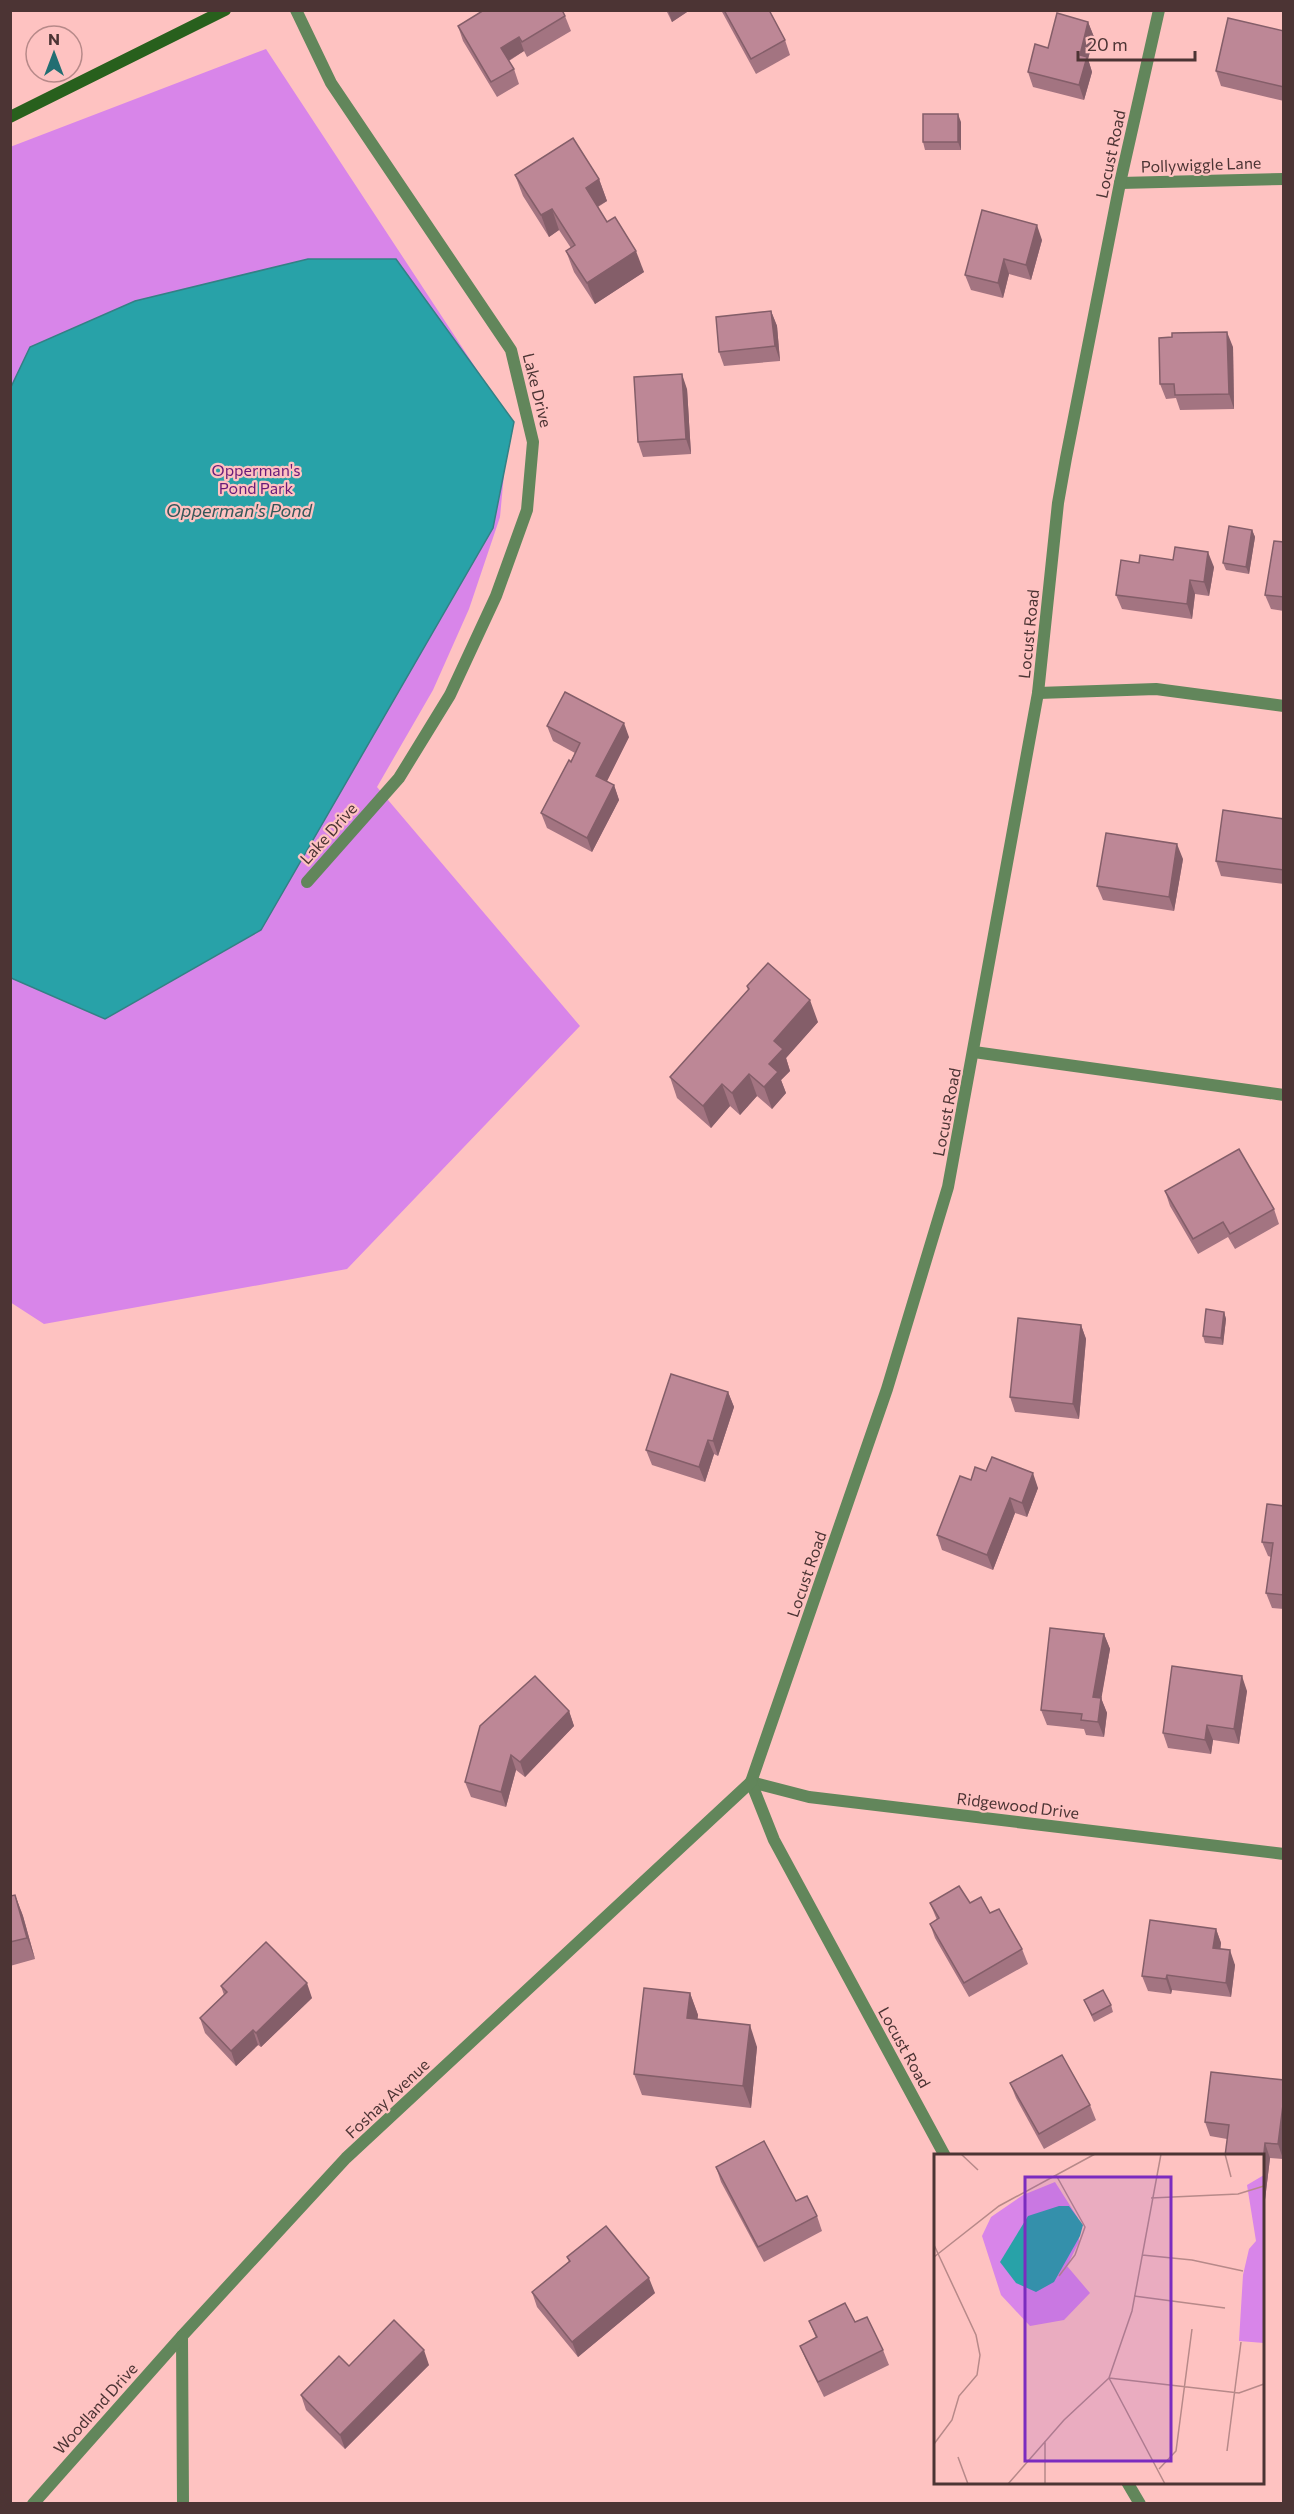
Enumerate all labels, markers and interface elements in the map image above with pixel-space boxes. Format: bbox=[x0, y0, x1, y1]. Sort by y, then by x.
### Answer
north arrow bbox=[24, 24, 84, 84]
scale bar bbox=[1078, 24, 1195, 62]
text: N bbox=[48, 29, 60, 48]
text: 20 m bbox=[1087, 33, 1128, 55]
street label: Locust Road bbox=[1091, 108, 1129, 200]
street label: Pollywiggle Lane bbox=[1140, 152, 1262, 176]
street label: Lake Drive bbox=[520, 351, 556, 429]
park label: Opperman's Pond Park bbox=[212, 460, 300, 497]
water label: Opperman's Pond bbox=[166, 499, 313, 521]
street label: Locust Road bbox=[1014, 588, 1042, 680]
street label: Lake Drive bbox=[296, 798, 360, 868]
street label: Locust Road bbox=[928, 1066, 964, 1158]
street label: Locust Road bbox=[782, 1528, 830, 1620]
street label: Ridgewood Drive bbox=[956, 1788, 1080, 1822]
street label: Locust Road bbox=[875, 2003, 935, 2091]
street label: Foshay Avenue bbox=[341, 2054, 433, 2142]
inset map bbox=[934, 2154, 1264, 2484]
street label: Woodland Drive bbox=[49, 2358, 141, 2458]

